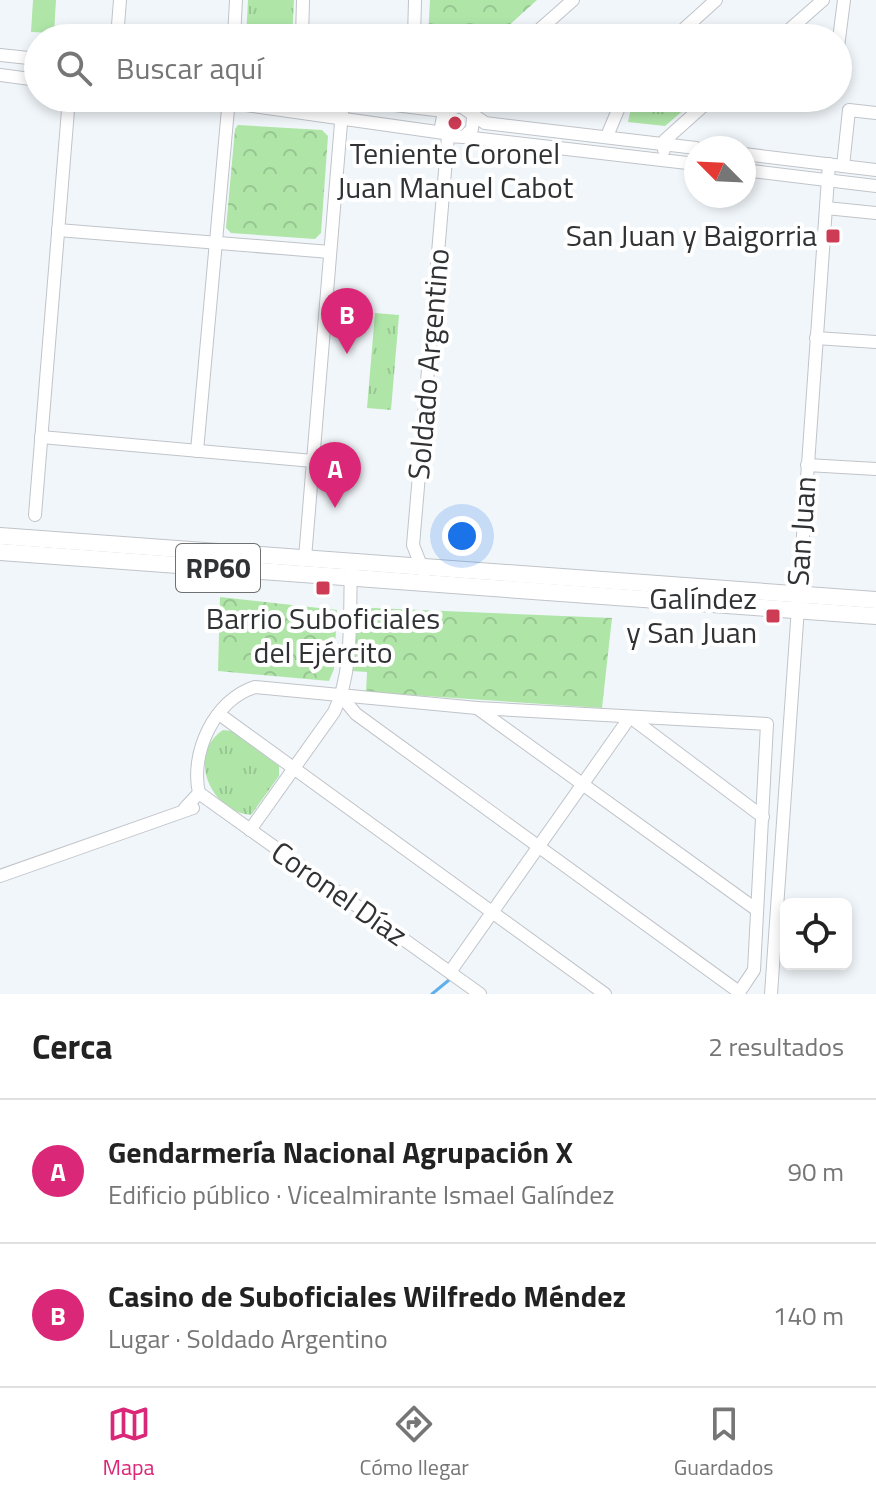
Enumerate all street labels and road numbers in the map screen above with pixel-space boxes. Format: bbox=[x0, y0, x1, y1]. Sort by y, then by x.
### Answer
street label: Soldado Argentino bbox=[395, 246, 461, 481]
street label: San Juan bbox=[774, 475, 828, 587]
road number: RP60 bbox=[176, 544, 260, 592]
street label: Coronel Díaz bbox=[262, 829, 417, 957]

